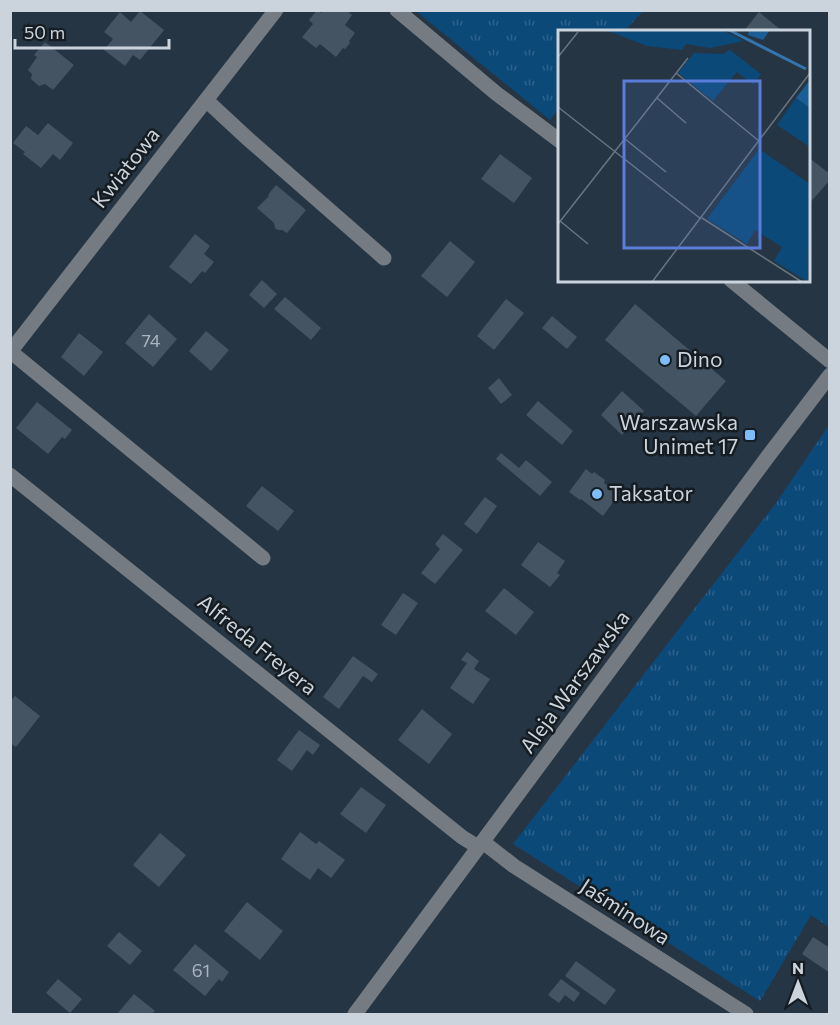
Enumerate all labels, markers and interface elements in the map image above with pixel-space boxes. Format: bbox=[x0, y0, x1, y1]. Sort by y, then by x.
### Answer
scale bar bbox=[15, 12, 170, 50]
text: 50 m bbox=[24, 21, 65, 43]
inset map bbox=[558, 30, 810, 282]
street label: Kwiatowa bbox=[86, 122, 164, 212]
house number: 74 bbox=[141, 329, 161, 351]
place label: Dino bbox=[677, 346, 722, 371]
marker: Dino bbox=[658, 353, 672, 367]
place label: Warszawska Unimet 17 bbox=[619, 409, 738, 458]
marker: Warszawska Unimet 17 bbox=[743, 428, 757, 442]
place label: Taksator bbox=[609, 480, 693, 505]
marker: Taksator bbox=[590, 487, 604, 501]
street label: Alfreda Freyera bbox=[193, 588, 322, 699]
street label: Aleja Warszawska bbox=[514, 605, 634, 757]
street label: Jaśminowa bbox=[576, 872, 675, 949]
north arrow bbox=[768, 953, 828, 1013]
text: N bbox=[792, 958, 804, 977]
house number: 61 bbox=[192, 959, 210, 981]

